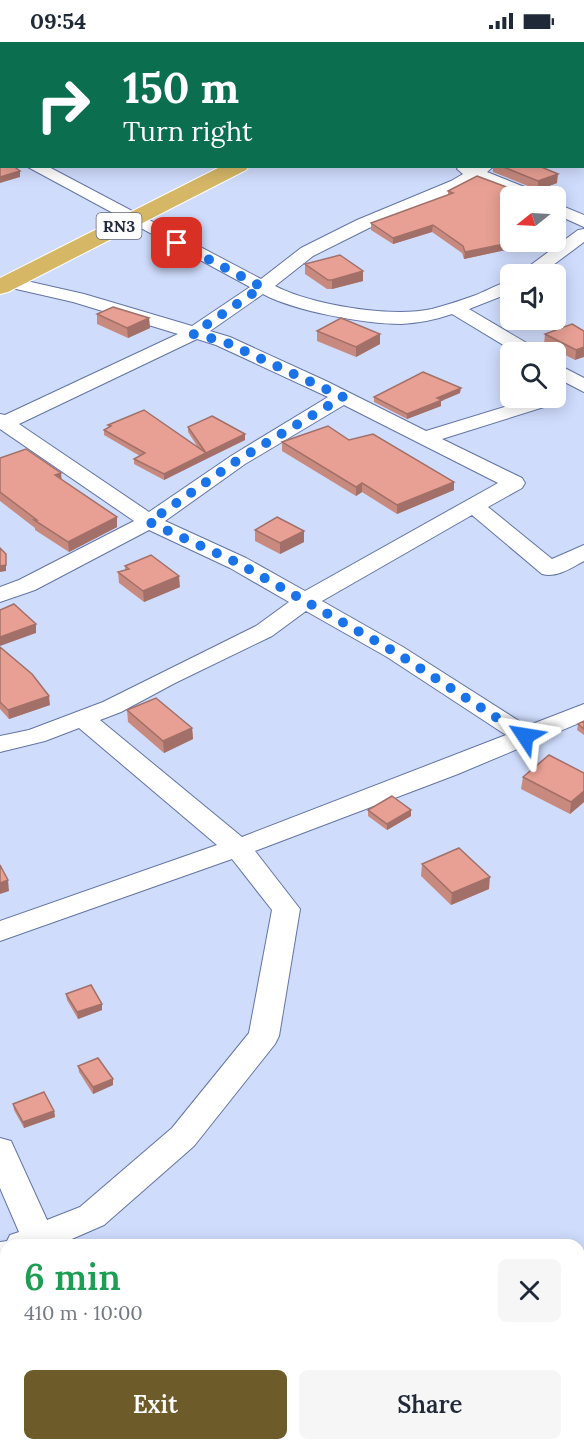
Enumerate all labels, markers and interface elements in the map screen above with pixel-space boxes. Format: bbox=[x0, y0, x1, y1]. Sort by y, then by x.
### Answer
text: 09:54 bbox=[30, 7, 86, 35]
text: 150 m bbox=[123, 61, 239, 115]
icon: right bbox=[24, 66, 102, 144]
text: Turn right bbox=[123, 114, 252, 148]
north arrow bbox=[500, 186, 566, 252]
map controls bbox=[500, 186, 566, 408]
road number: RN3 bbox=[96, 213, 142, 239]
pin bbox=[151, 217, 202, 268]
icon: arrive bbox=[160, 226, 193, 259]
button: sound bbox=[500, 264, 566, 330]
button: search bbox=[500, 342, 566, 408]
position arrow bbox=[493, 704, 557, 768]
text: 6 min bbox=[24, 1254, 121, 1300]
button: close bbox=[498, 1259, 561, 1322]
text: 410 m · 10:00 bbox=[24, 1300, 143, 1325]
button: Exit bbox=[24, 1370, 287, 1439]
button: Share bbox=[299, 1370, 561, 1439]

